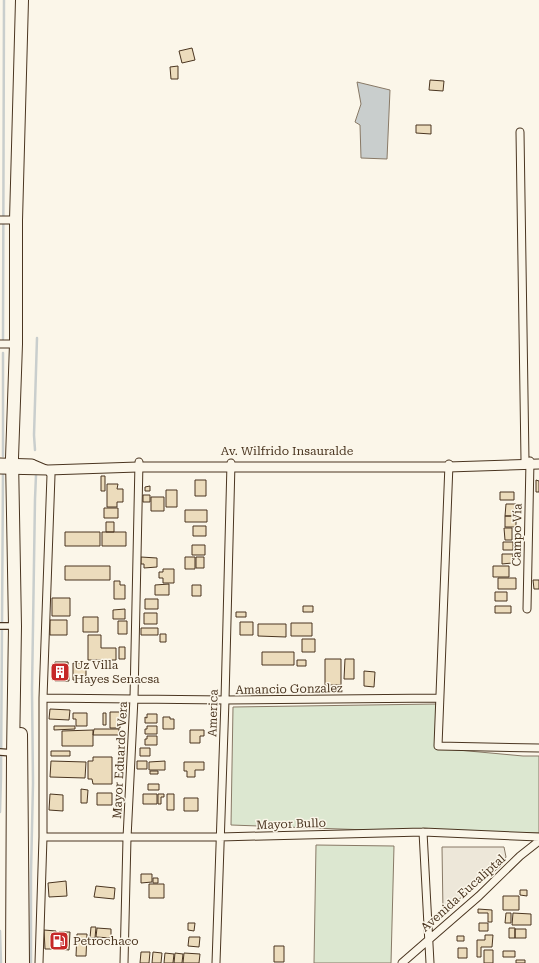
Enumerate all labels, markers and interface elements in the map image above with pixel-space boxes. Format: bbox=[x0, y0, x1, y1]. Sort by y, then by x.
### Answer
street label: Av. Wilfrido Insauralde bbox=[221, 444, 354, 458]
street label: Campo Vía bbox=[509, 503, 525, 567]
place label: Uz Villa Hayes Senacsa bbox=[74, 658, 160, 686]
building icon: Uz Villa Hayes Senacsa bbox=[49, 661, 71, 683]
street label: Amancio Gonzalez bbox=[235, 681, 343, 697]
street label: America bbox=[205, 688, 221, 737]
street label: Mayor Eduardo Vera bbox=[110, 700, 130, 819]
street label: Mayor Bullo bbox=[256, 816, 326, 832]
street label: Avenida Eucaliptal bbox=[418, 851, 508, 934]
fuel station icon: Petrochaco bbox=[48, 930, 70, 952]
place label: Petrochaco bbox=[73, 934, 139, 948]

